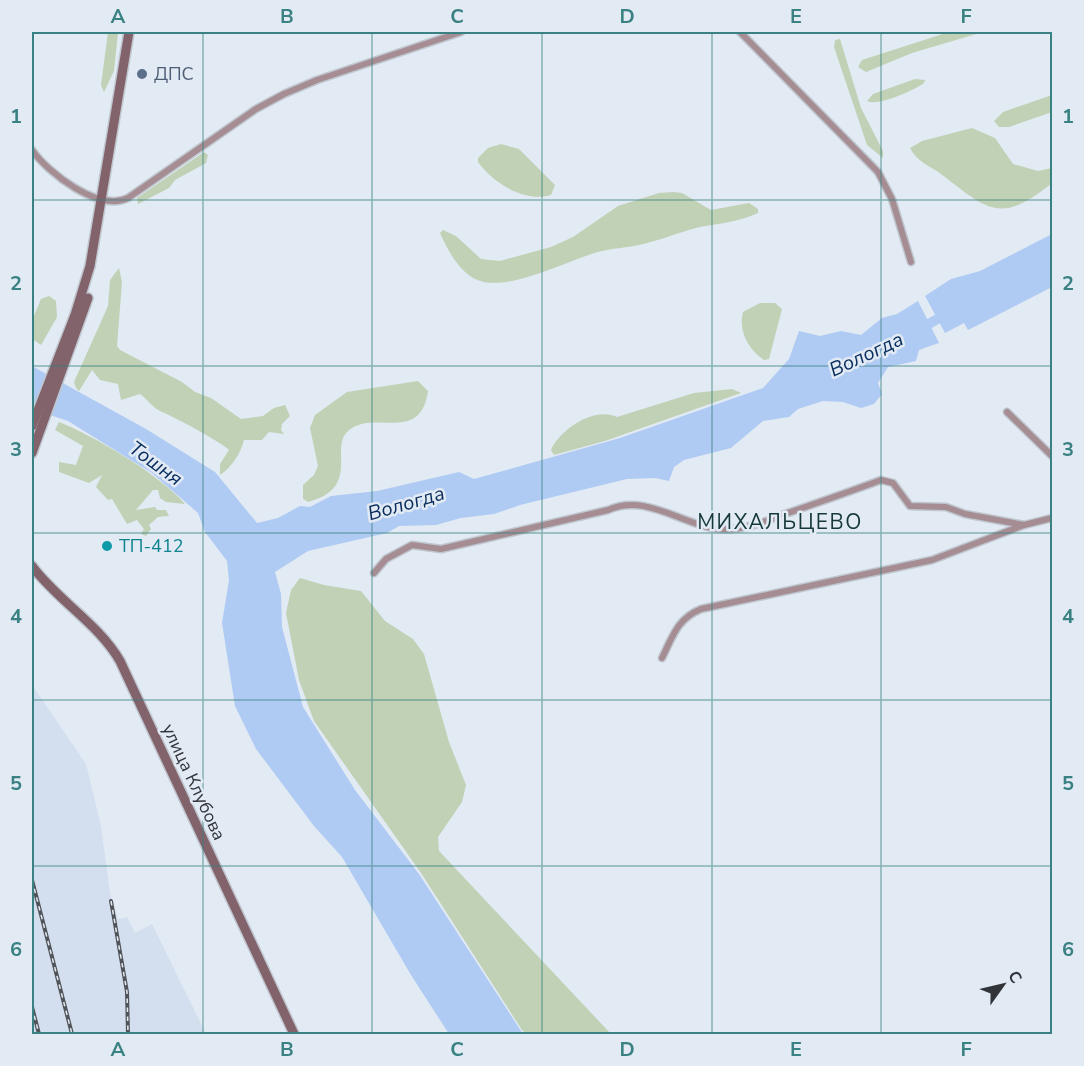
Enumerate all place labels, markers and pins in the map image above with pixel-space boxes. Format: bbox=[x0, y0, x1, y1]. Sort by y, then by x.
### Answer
place label: ДПС bbox=[154, 62, 194, 86]
marker: ДПС bbox=[135, 67, 149, 81]
place label: ТП-412 bbox=[119, 534, 183, 558]
marker: ТП-412 bbox=[100, 539, 114, 553]

